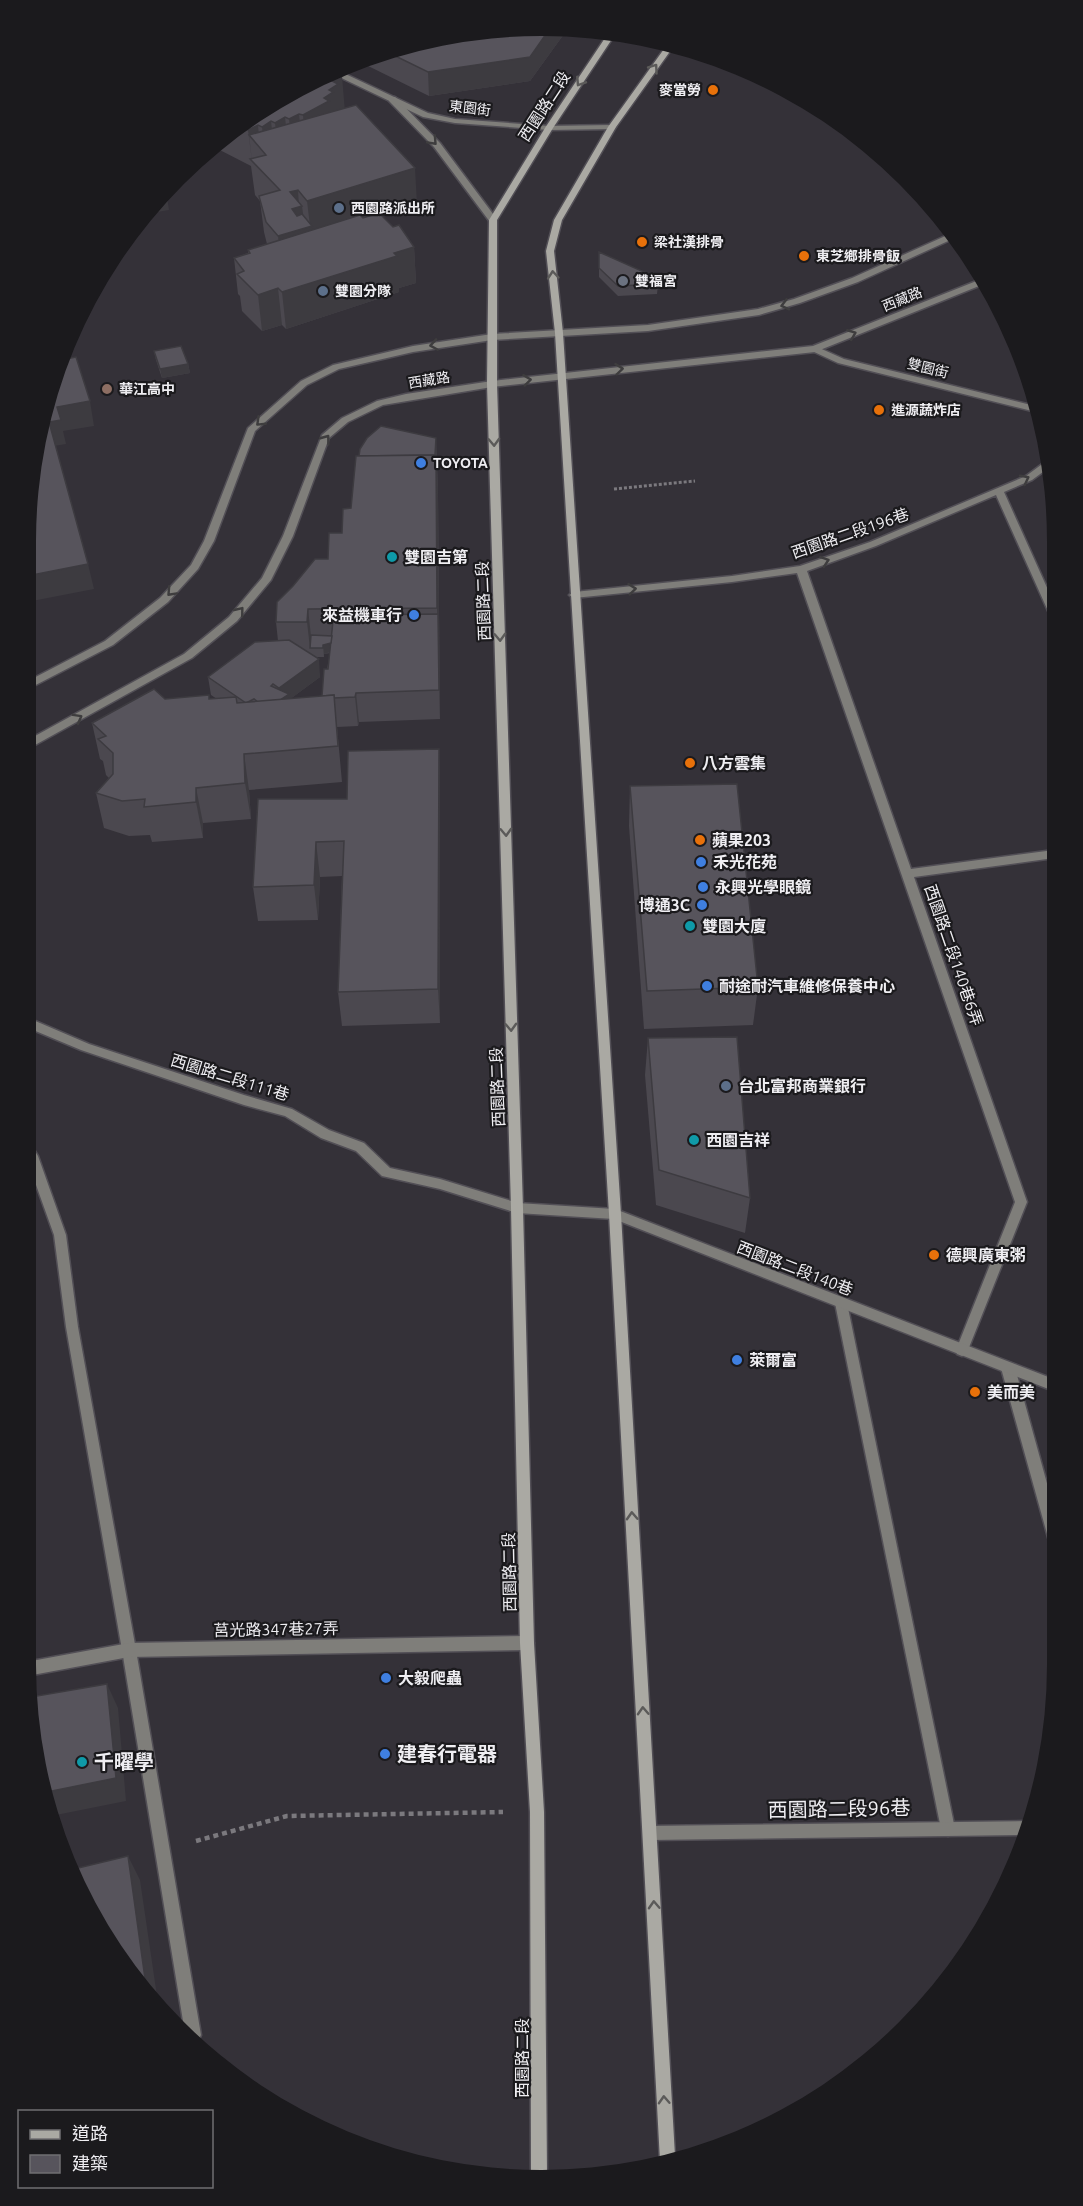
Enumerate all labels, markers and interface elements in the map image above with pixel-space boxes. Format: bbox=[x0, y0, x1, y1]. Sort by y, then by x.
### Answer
one-way arrow bbox=[647, 63, 658, 74]
street label: 西園路二段 bbox=[515, 68, 573, 144]
one-way arrow bbox=[576, 75, 587, 86]
place label: 麥當勞 bbox=[659, 82, 701, 98]
marker: 麥當勞 bbox=[706, 83, 720, 97]
street label: 東園街 bbox=[448, 98, 492, 118]
one-way arrow bbox=[426, 135, 437, 145]
place label: 西園路派出所 bbox=[351, 200, 435, 216]
marker: 西園路派出所 bbox=[332, 201, 346, 215]
place label: 梁社漢排骨 bbox=[654, 234, 724, 250]
marker: 梁社漢排骨 bbox=[635, 235, 649, 249]
place label: 東芝鄉排骨飯 bbox=[816, 248, 900, 264]
marker: 東芝鄉排骨飯 bbox=[797, 249, 811, 263]
one-way arrow bbox=[547, 270, 560, 279]
place label: 雙福宮 bbox=[635, 273, 677, 289]
marker: 雙福宮 bbox=[616, 274, 630, 288]
place label: 雙園分隊 bbox=[335, 283, 391, 299]
marker: 雙園分隊 bbox=[316, 284, 330, 298]
street label: 西藏路 bbox=[880, 284, 924, 314]
one-way arrow bbox=[780, 297, 790, 310]
one-way arrow bbox=[846, 329, 857, 341]
one-way arrow bbox=[429, 339, 438, 351]
street label: 雙園街 bbox=[906, 355, 950, 381]
one-way arrow bbox=[614, 363, 624, 376]
street label: 西藏路 bbox=[407, 369, 451, 391]
one-way arrow bbox=[522, 374, 531, 386]
place label: 華江高中 bbox=[119, 381, 175, 397]
marker: 華江高中 bbox=[100, 382, 114, 396]
place label: 進源蔬炸店 bbox=[891, 402, 961, 418]
marker: 進源蔬炸店 bbox=[872, 403, 886, 417]
one-way arrow bbox=[256, 414, 267, 425]
one-way arrow bbox=[319, 435, 330, 446]
one-way arrow bbox=[488, 438, 501, 447]
place label: TOYOTA bbox=[433, 455, 488, 471]
marker: TOYOTA bbox=[414, 456, 428, 470]
one-way arrow bbox=[1018, 475, 1029, 486]
street label: 西園路二段196巷 bbox=[789, 504, 911, 562]
place label: 雙園吉第 bbox=[404, 548, 468, 566]
marker: 雙園吉第 bbox=[385, 550, 399, 564]
one-way arrow bbox=[819, 555, 830, 568]
street label: 西園路二段 bbox=[473, 561, 493, 641]
one-way arrow bbox=[628, 583, 637, 596]
one-way arrow bbox=[168, 585, 179, 596]
place label: 來益機車行 bbox=[322, 606, 402, 624]
one-way arrow bbox=[233, 607, 244, 618]
marker: 來益機車行 bbox=[407, 608, 421, 622]
one-way arrow bbox=[494, 633, 506, 642]
one-way arrow bbox=[71, 714, 82, 725]
place label: 八方雲集 bbox=[702, 754, 766, 772]
marker: 八方雲集 bbox=[683, 756, 697, 770]
one-way arrow bbox=[499, 828, 512, 837]
place label: 蘋果203 bbox=[712, 831, 771, 849]
marker: 蘋果203 bbox=[693, 833, 707, 847]
place label: 禾光花苑 bbox=[713, 853, 777, 871]
marker: 禾光花苑 bbox=[694, 855, 708, 869]
place label: 永興光學眼鏡 bbox=[715, 878, 811, 896]
marker: 永興光學眼鏡 bbox=[696, 880, 710, 894]
street label: 西園路二段140巷6弄 bbox=[921, 882, 987, 1028]
place label: 博通3C bbox=[639, 896, 690, 914]
marker: 博通3C bbox=[695, 898, 709, 912]
place label: 雙園大廈 bbox=[702, 917, 766, 935]
marker: 雙園大廈 bbox=[683, 919, 697, 933]
place label: 耐途耐汽車維修保養中心 bbox=[719, 977, 895, 995]
marker: 耐途耐汽車維修保養中心 bbox=[700, 979, 714, 993]
one-way arrow bbox=[505, 1023, 518, 1032]
street label: 西園路二段 bbox=[487, 1047, 507, 1127]
street label: 西園路二段111巷 bbox=[169, 1050, 291, 1104]
place label: 台北富邦商業銀行 bbox=[738, 1077, 866, 1095]
marker: 台北富邦商業銀行 bbox=[719, 1079, 733, 1093]
place label: 西園吉祥 bbox=[706, 1131, 770, 1149]
marker: 西園吉祥 bbox=[687, 1133, 701, 1147]
street label: 西園路二段140巷 bbox=[734, 1238, 856, 1298]
place label: 德興廣東粥 bbox=[946, 1246, 1026, 1264]
marker: 德興廣東粥 bbox=[927, 1248, 941, 1262]
place label: 萊爾富 bbox=[749, 1351, 797, 1369]
marker: 萊爾富 bbox=[730, 1353, 744, 1367]
place label: 美而美 bbox=[987, 1383, 1035, 1401]
marker: 美而美 bbox=[968, 1385, 982, 1399]
one-way arrow bbox=[626, 1511, 639, 1520]
street label: 西園路二段 bbox=[499, 1532, 519, 1612]
street label: 莒光路347巷27弄 bbox=[213, 1619, 339, 1639]
place label: 大毅爬蟲 bbox=[398, 1669, 462, 1687]
marker: 大毅爬蟲 bbox=[379, 1671, 393, 1685]
one-way arrow bbox=[637, 1706, 650, 1715]
place label: 建春行電器 bbox=[397, 1742, 497, 1765]
marker: 建春行電器 bbox=[378, 1747, 392, 1761]
place label: 千曜學 bbox=[94, 1750, 154, 1773]
marker: 千曜學 bbox=[75, 1755, 89, 1769]
street label: 西園路二段96巷 bbox=[768, 1796, 910, 1821]
one-way arrow bbox=[647, 1901, 660, 1910]
street label: 西園路二段 bbox=[513, 2018, 531, 2098]
one-way arrow bbox=[657, 2096, 670, 2105]
legend bbox=[18, 2110, 213, 2188]
text: 道路 bbox=[72, 2123, 108, 2143]
text: 建築 bbox=[72, 2153, 108, 2173]

